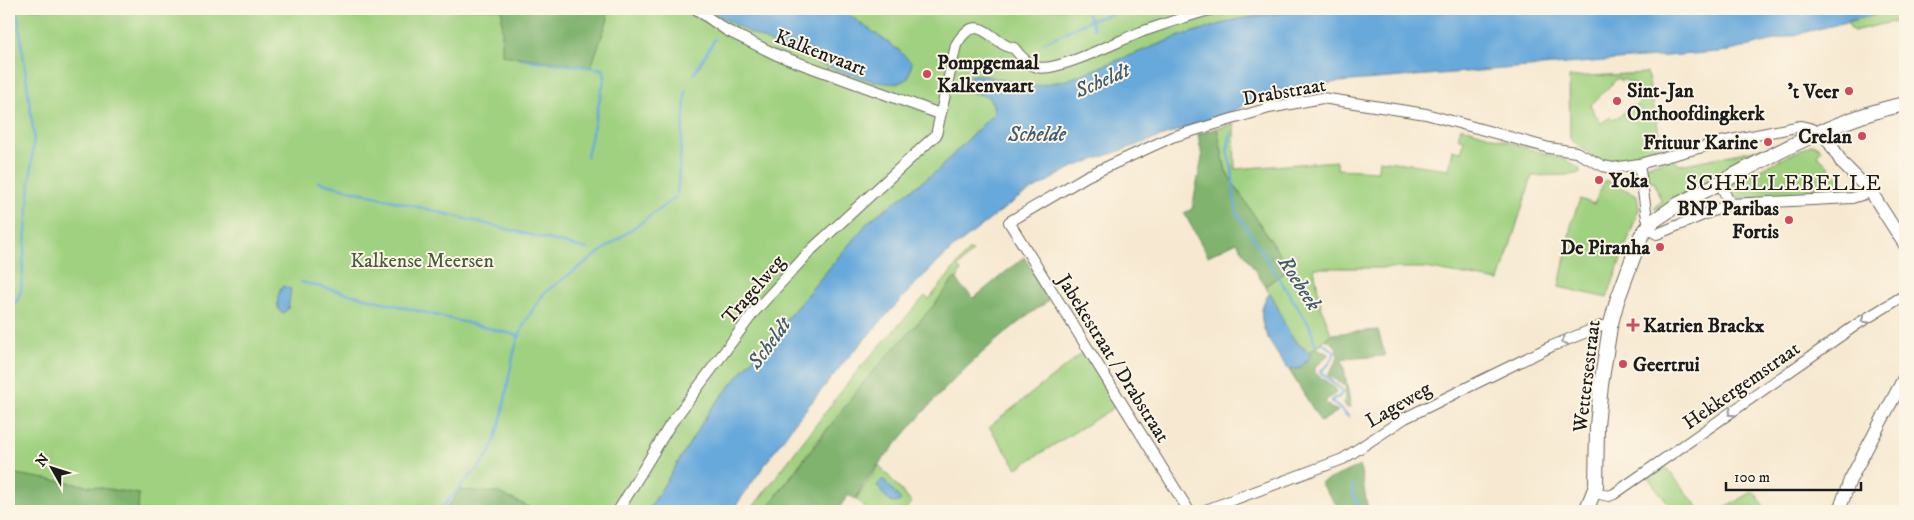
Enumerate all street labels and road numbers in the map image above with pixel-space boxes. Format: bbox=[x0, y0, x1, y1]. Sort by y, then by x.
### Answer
street label: Kalkenvaart bbox=[771, 24, 870, 82]
street label: Drabstraat bbox=[1241, 73, 1328, 112]
street label: Tragelweg bbox=[717, 250, 791, 330]
street label: Jabekestraat / Drabstraat bbox=[1050, 268, 1175, 448]
street label: Wettersestraat bbox=[1568, 319, 1607, 435]
street label: Hekkergemstraat bbox=[1679, 337, 1805, 436]
street label: Lageweg bbox=[1361, 376, 1436, 434]

